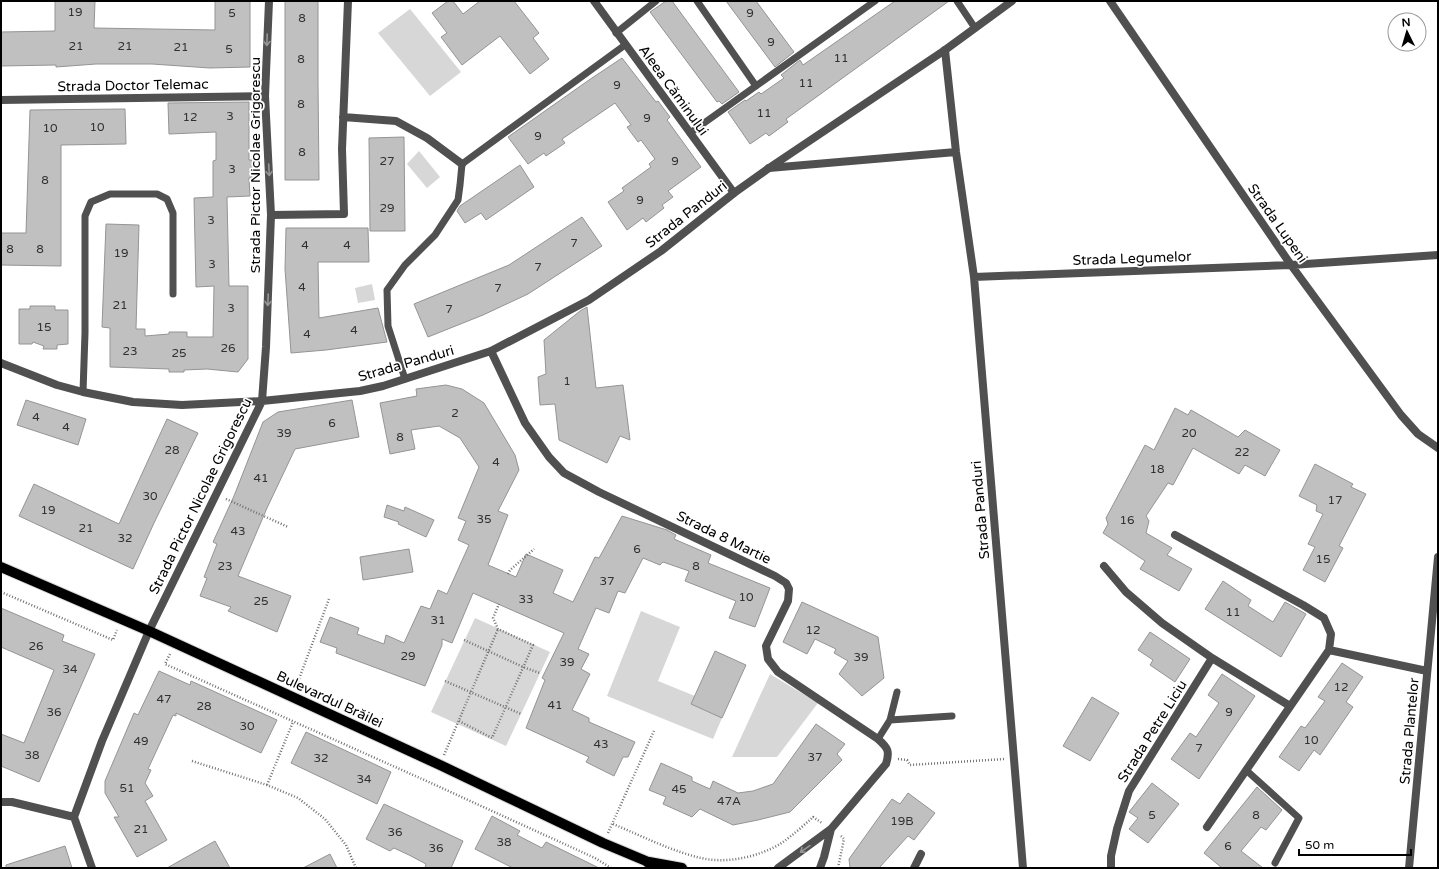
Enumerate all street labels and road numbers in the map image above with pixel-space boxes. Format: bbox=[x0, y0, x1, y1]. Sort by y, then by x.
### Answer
street label: Aleea Căminului bbox=[635, 42, 712, 139]
street label: Strada Pictor Nicolae Grigorescu bbox=[247, 57, 264, 273]
street label: Strada Doctor Telemac bbox=[57, 76, 209, 95]
street label: Strada Panduri bbox=[642, 177, 731, 252]
street label: Strada Lupeni bbox=[1244, 180, 1311, 266]
street label: Strada Legumelor bbox=[1072, 248, 1192, 269]
street label: Strada Panduri bbox=[356, 342, 456, 385]
street label: Strada Pictor Nicolae Grigorescu bbox=[145, 395, 255, 597]
street label: Strada Panduri bbox=[968, 460, 993, 560]
street label: Strada 8 Martie bbox=[674, 507, 774, 567]
street label: Bulevardul Brăilei bbox=[274, 667, 386, 732]
street label: Strada Plantelor bbox=[1396, 676, 1423, 785]
street label: Strada Petre Liciu bbox=[1114, 677, 1191, 786]

